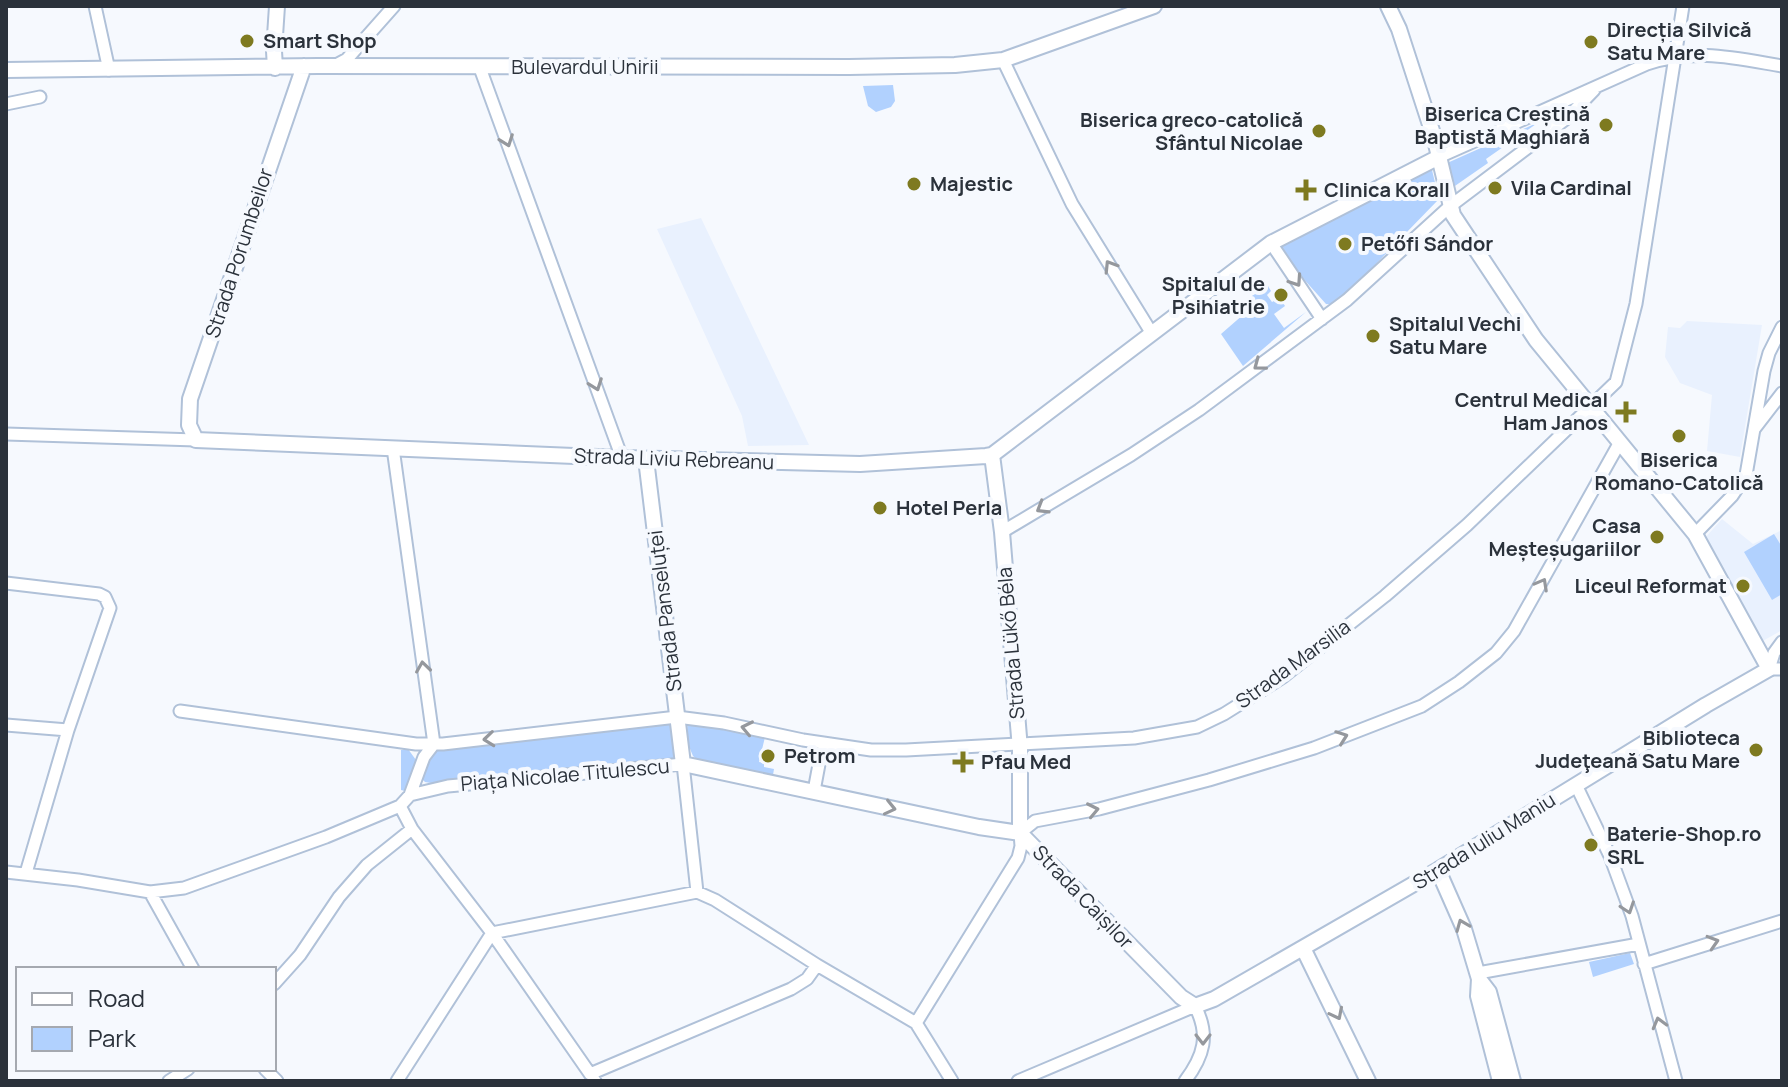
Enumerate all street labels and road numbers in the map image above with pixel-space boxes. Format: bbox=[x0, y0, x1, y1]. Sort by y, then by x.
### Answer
street label: Bulevardul Unirii bbox=[511, 53, 659, 80]
street label: Strada Porumbeilor bbox=[198, 164, 279, 341]
street label: Strada Liviu Rebreanu bbox=[573, 442, 775, 475]
street label: Strada Panseluței bbox=[641, 529, 688, 693]
street label: Strada Lükő Béla bbox=[990, 566, 1031, 720]
street label: Strada Marsilia bbox=[1230, 613, 1355, 714]
street label: Piața Nicolae Titulescu bbox=[459, 752, 671, 797]
street label: Strada Iuliu Maniu bbox=[1407, 786, 1560, 895]
street label: Strada Caișilor bbox=[1027, 839, 1140, 954]

